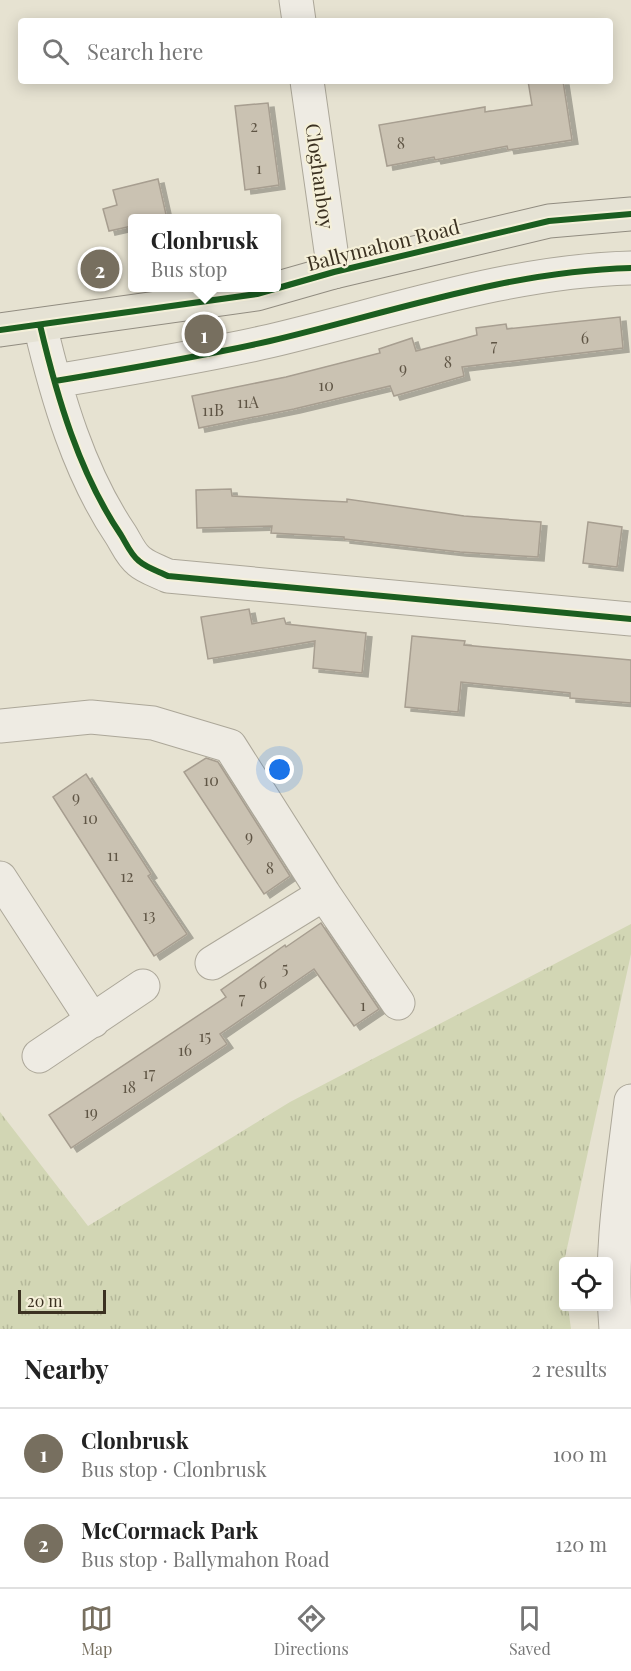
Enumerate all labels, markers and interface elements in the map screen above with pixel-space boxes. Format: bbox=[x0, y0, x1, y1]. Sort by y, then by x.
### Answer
search box bbox=[18, 18, 613, 84]
icon: search bbox=[39, 35, 72, 68]
text: Search here bbox=[87, 36, 203, 66]
house number: 2 bbox=[250, 115, 258, 136]
street label: Cloghanboy bbox=[300, 121, 342, 231]
house number: 8 bbox=[397, 132, 405, 153]
house number: 1 bbox=[256, 157, 262, 178]
street label: Ballymahon Road bbox=[304, 212, 463, 276]
popup bbox=[128, 214, 281, 292]
text: Clonbrusk bbox=[151, 225, 258, 255]
pin: 2 bbox=[80, 246, 120, 292]
text: Bus stop bbox=[151, 255, 227, 282]
pin: 1 bbox=[184, 312, 224, 356]
house number: 6 bbox=[581, 327, 589, 348]
house number: 7 bbox=[491, 334, 498, 355]
house number: 8 bbox=[444, 351, 452, 372]
house number: 9 bbox=[399, 357, 407, 378]
house number: 10 bbox=[318, 374, 334, 395]
house number: 11A bbox=[237, 391, 260, 412]
house number: 11B bbox=[202, 399, 224, 420]
your location bbox=[265, 755, 294, 784]
house number: 10 bbox=[203, 769, 219, 790]
house number: 9 bbox=[72, 786, 80, 807]
house number: 10 bbox=[82, 807, 98, 828]
house number: 9 bbox=[245, 825, 253, 846]
house number: 11 bbox=[107, 844, 119, 865]
house number: 8 bbox=[266, 857, 274, 878]
house number: 12 bbox=[120, 865, 134, 886]
house number: 13 bbox=[143, 904, 155, 925]
house number: 5 bbox=[282, 957, 288, 978]
house number: 6 bbox=[259, 972, 267, 993]
house number: 7 bbox=[239, 987, 246, 1008]
house number: 1 bbox=[360, 994, 366, 1015]
house number: 15 bbox=[199, 1025, 211, 1046]
house number: 16 bbox=[178, 1039, 192, 1060]
house number: 17 bbox=[143, 1062, 156, 1083]
house number: 18 bbox=[122, 1076, 136, 1097]
house number: 19 bbox=[84, 1101, 98, 1122]
map controls bbox=[559, 1257, 613, 1311]
button: locate bbox=[559, 1257, 613, 1311]
scale bar bbox=[18, 1287, 106, 1314]
text: 20 m bbox=[27, 1290, 62, 1311]
text: Nearby bbox=[24, 1351, 109, 1386]
text: 2 results bbox=[532, 1355, 607, 1382]
text: Clonbrusk bbox=[81, 1425, 189, 1455]
text: 1 bbox=[40, 1440, 47, 1467]
text: 100 m bbox=[553, 1440, 607, 1467]
text: Bus stop · Clonbrusk bbox=[81, 1455, 267, 1482]
text: McCormack Park bbox=[81, 1515, 258, 1545]
text: 2 bbox=[38, 1530, 49, 1557]
text: 120 m bbox=[555, 1530, 607, 1557]
text: Bus stop · Ballymahon Road bbox=[81, 1545, 330, 1572]
tab: Map bbox=[80, 1602, 113, 1659]
tab: Directions bbox=[274, 1602, 349, 1659]
tab: Saved bbox=[509, 1602, 551, 1659]

